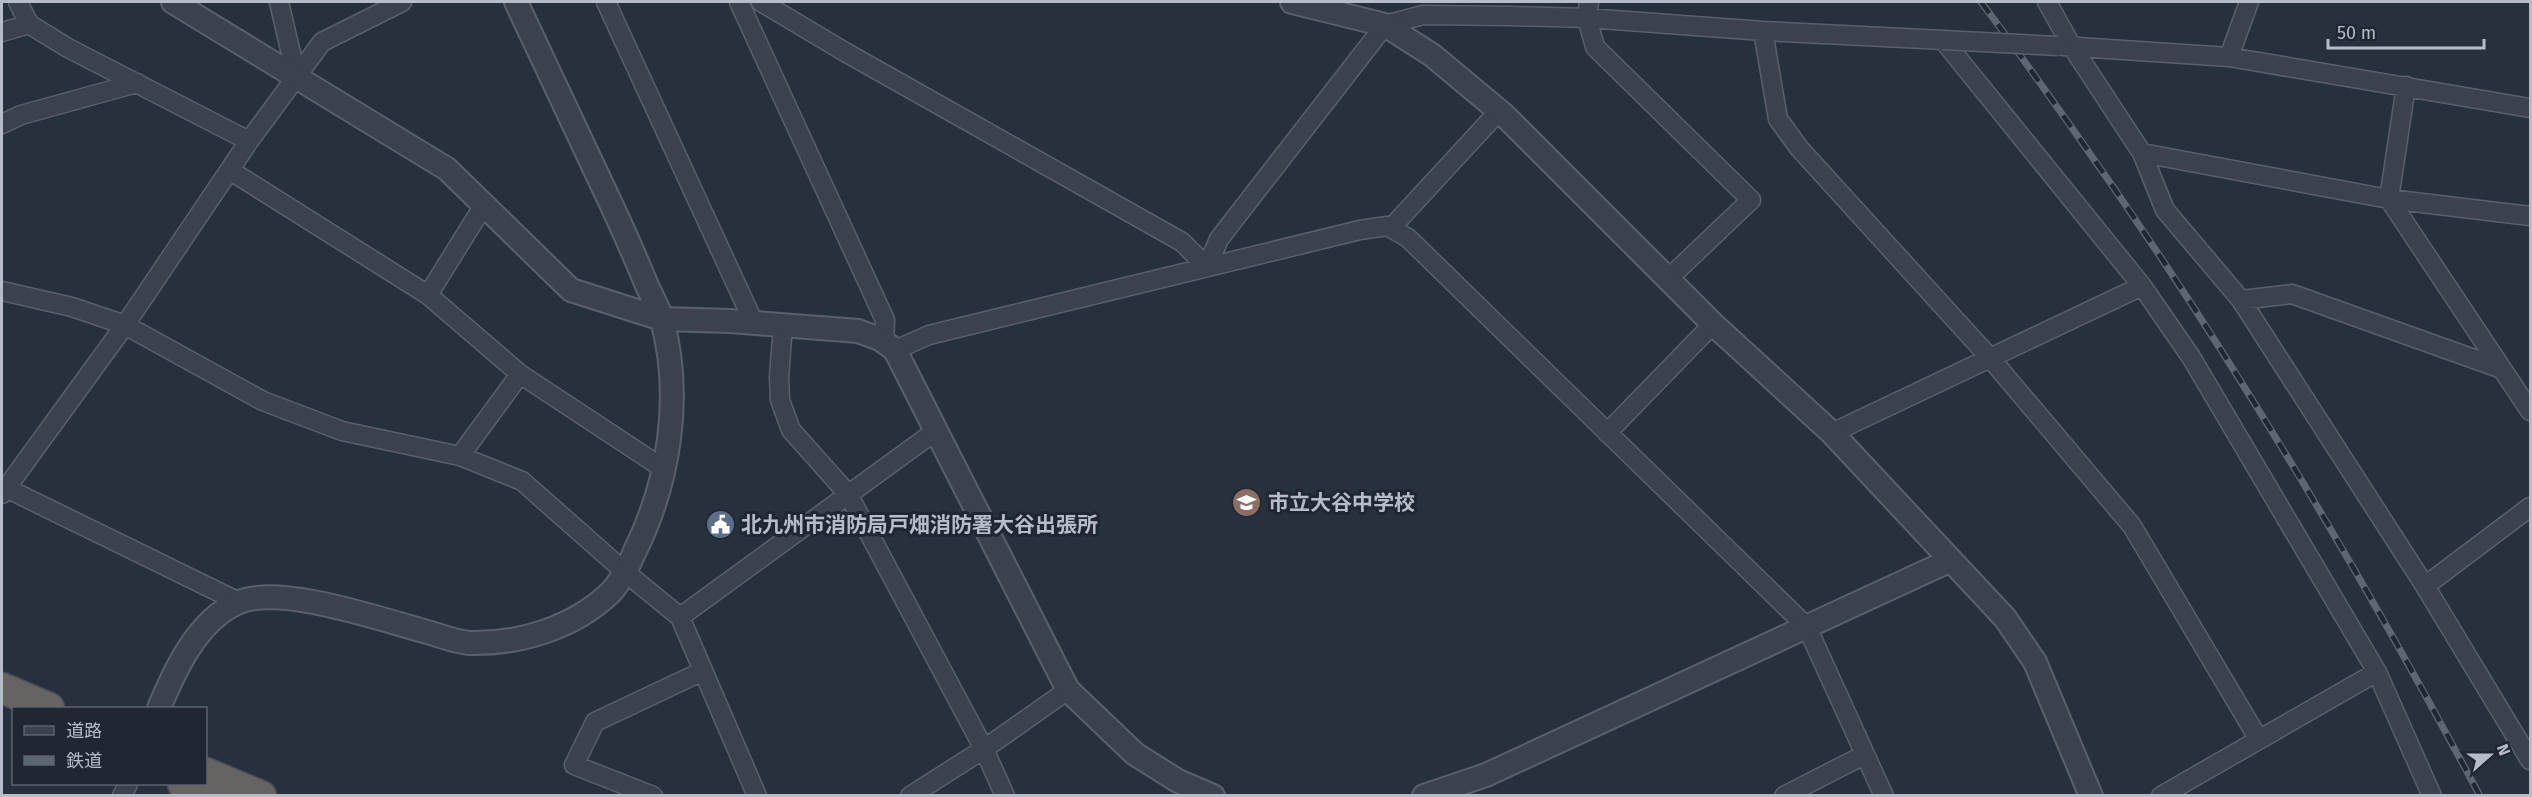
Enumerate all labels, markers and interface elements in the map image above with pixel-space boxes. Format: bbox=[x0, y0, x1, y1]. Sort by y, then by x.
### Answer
scale bar bbox=[2328, 12, 2484, 50]
text: 50 m bbox=[2337, 22, 2376, 44]
school or university icon: 市立大谷中学校 bbox=[1231, 487, 1263, 519]
place label: 市立大谷中学校 bbox=[1268, 490, 1415, 516]
public building icon: 北九州市消防局戸畑消防署大谷出張所 bbox=[704, 509, 736, 541]
place label: 北九州市消防局戸畑消防署大谷出張所 bbox=[741, 512, 1098, 538]
legend bbox=[12, 707, 207, 785]
text: 道路 bbox=[66, 720, 102, 742]
north arrow bbox=[2460, 725, 2520, 785]
text: N bbox=[2493, 741, 2514, 758]
text: 鉄道 bbox=[66, 750, 102, 772]

